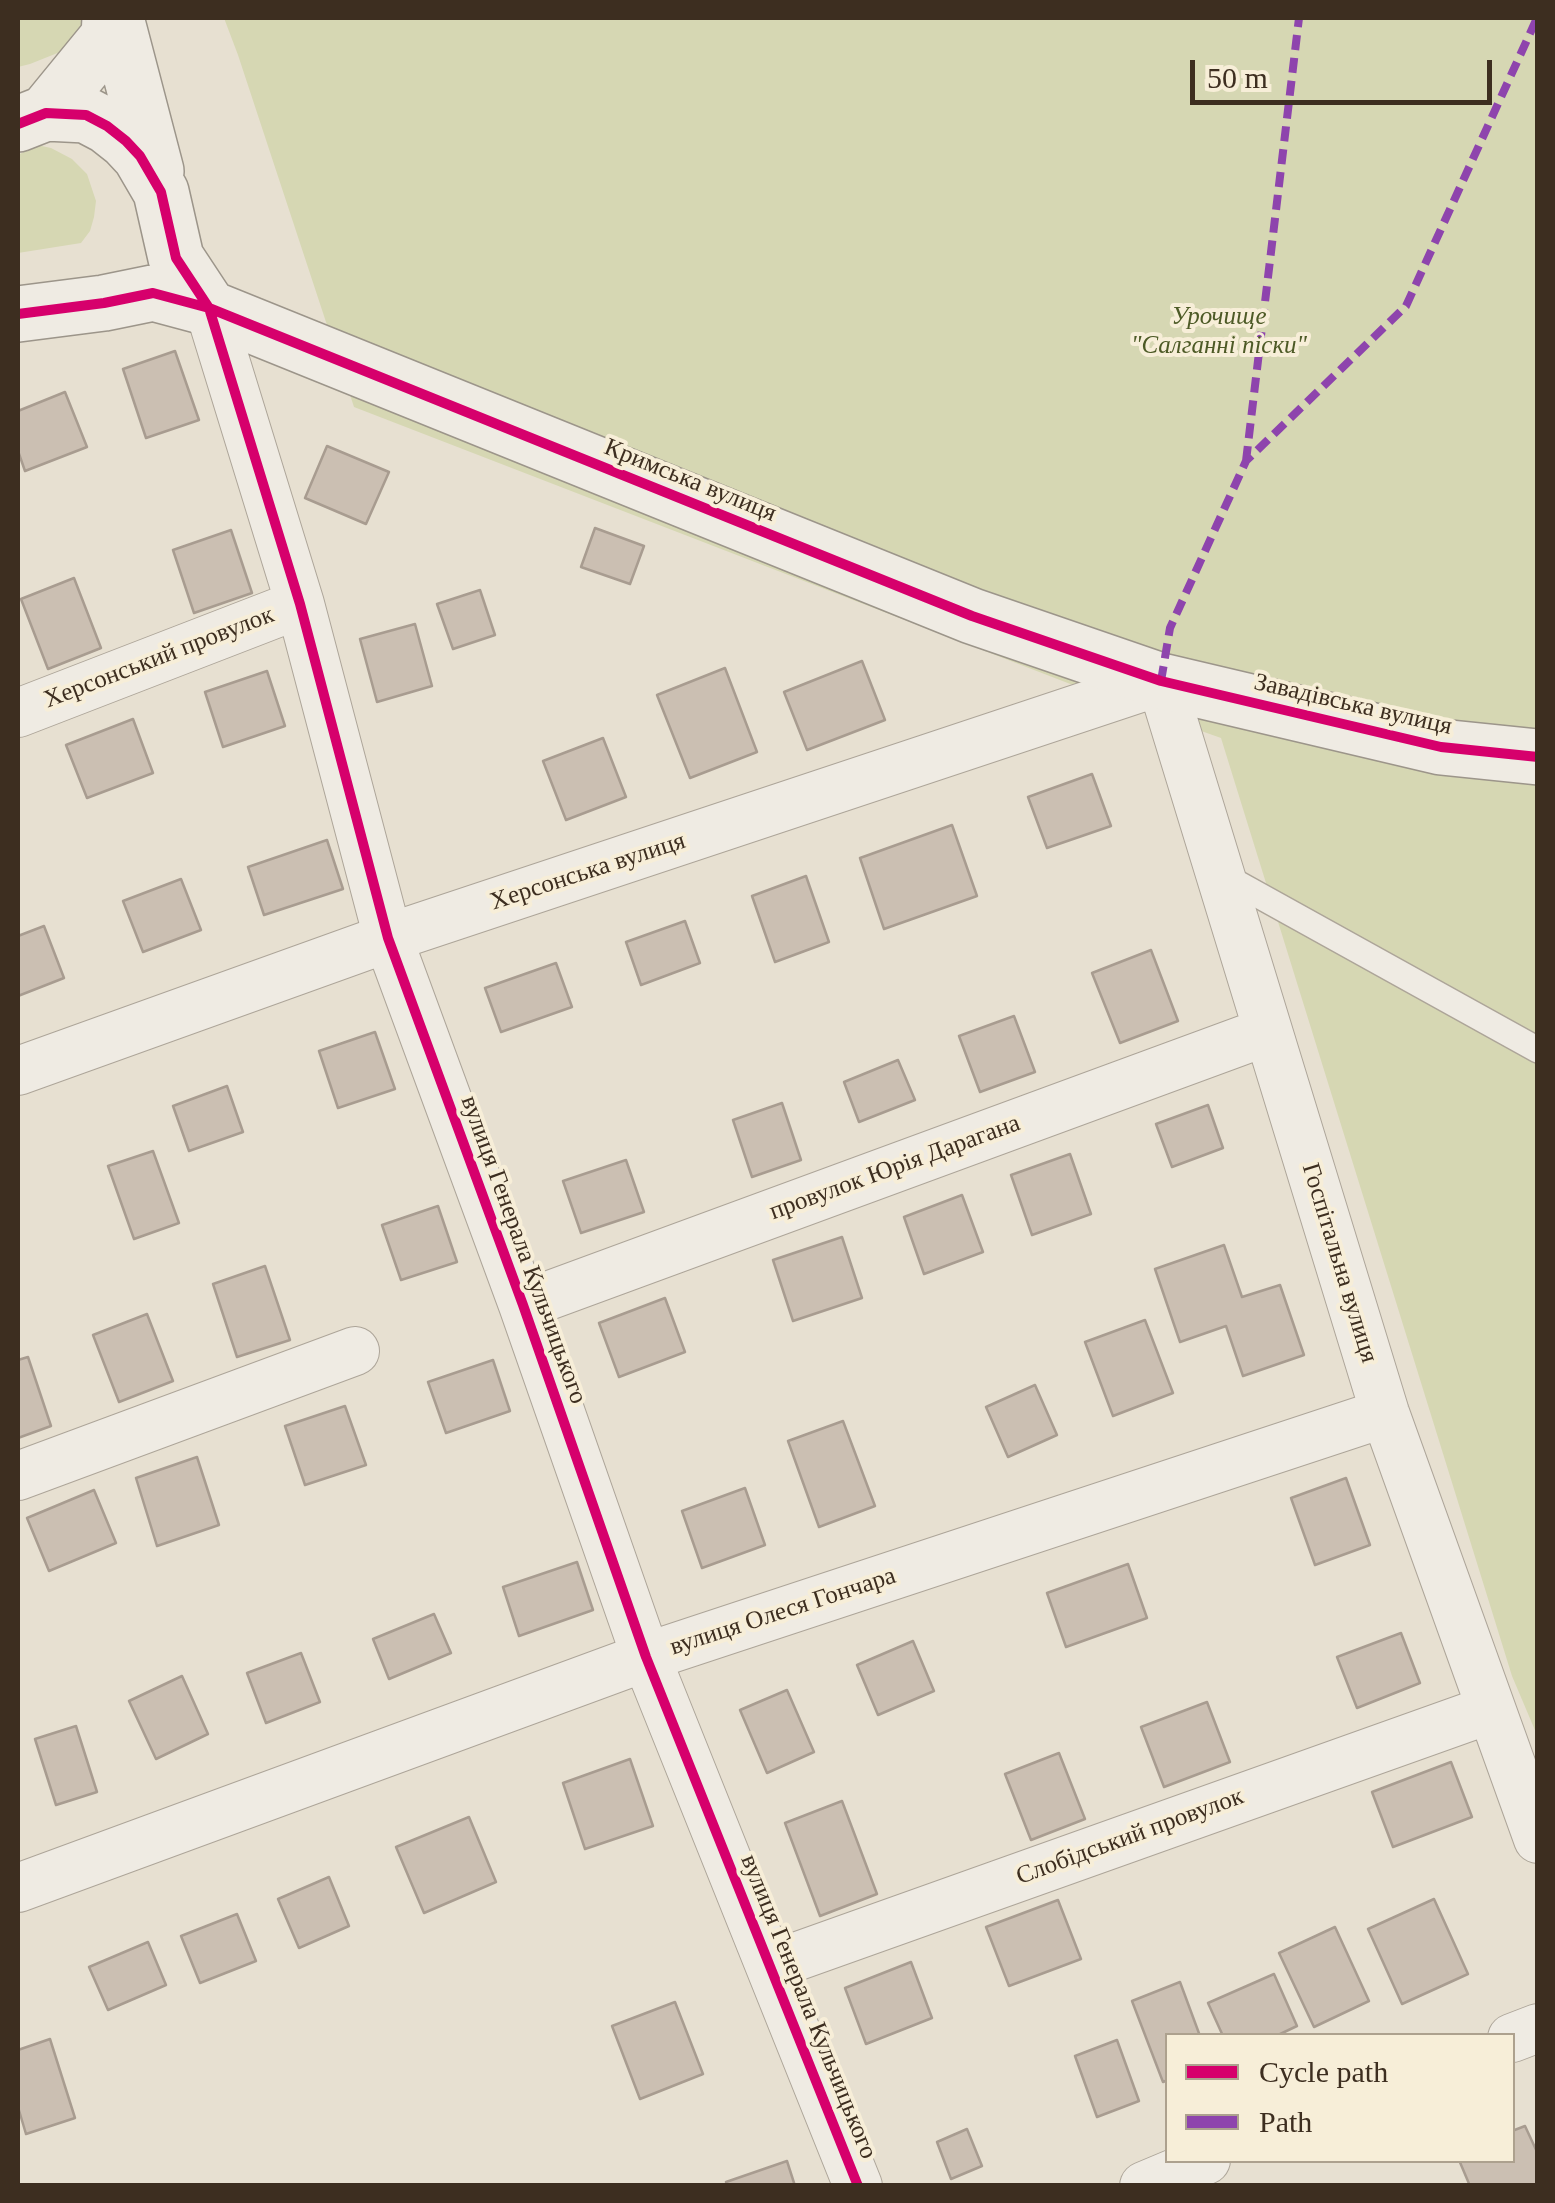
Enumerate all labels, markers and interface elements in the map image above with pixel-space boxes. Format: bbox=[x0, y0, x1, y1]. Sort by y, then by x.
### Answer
scale bar bbox=[1195, 40, 1498, 102]
text: 50 m bbox=[1207, 61, 1268, 94]
park label: Урочище "Салганні піски" bbox=[1131, 302, 1307, 361]
street label: Кримська вулиця bbox=[600, 433, 780, 529]
street label: Херсонський провулок bbox=[40, 600, 278, 716]
street label: Завадівська вулиця bbox=[1251, 668, 1455, 742]
street label: Херсонська вулиця bbox=[487, 826, 689, 918]
street label: вулиця Генерала Кульчицького bbox=[453, 1092, 593, 1408]
street label: провулок Юрія Дарагана bbox=[766, 1109, 1024, 1227]
street label: Госпітальна вулиця bbox=[1294, 1160, 1384, 1366]
street label: вулиця Олеся Гончара bbox=[666, 1561, 900, 1663]
street label: Слобідський провулок bbox=[1012, 1782, 1248, 1892]
street label: вулиця Генерала Кульчицького bbox=[733, 1850, 883, 2164]
legend bbox=[1165, 2033, 1515, 2163]
text: Cycle path bbox=[1259, 2055, 1388, 2088]
text: Path bbox=[1259, 2105, 1312, 2138]

